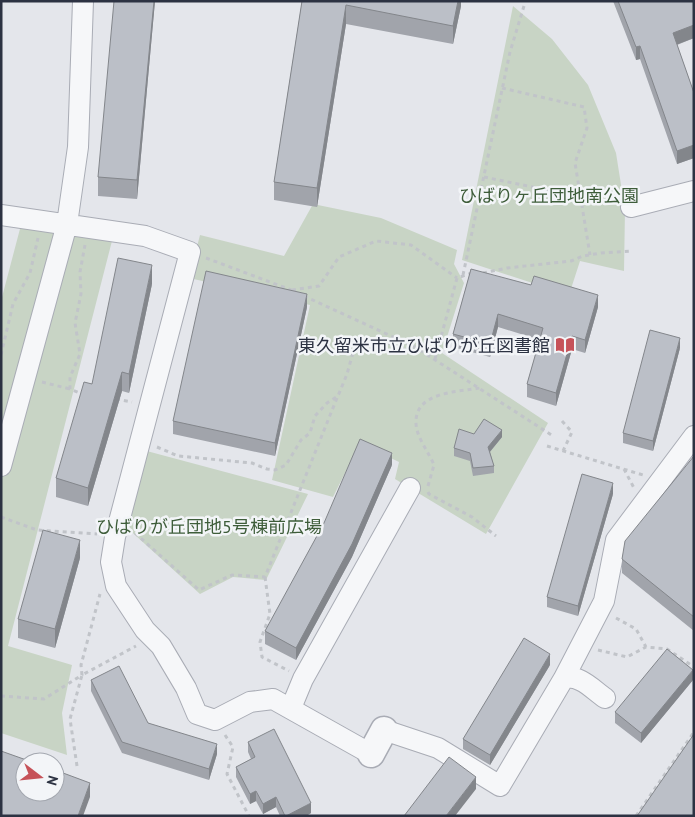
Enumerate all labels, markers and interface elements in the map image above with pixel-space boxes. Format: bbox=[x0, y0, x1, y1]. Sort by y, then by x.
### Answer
park label: ひばりヶ丘団地南公園 bbox=[459, 184, 639, 207]
place label: 東久留米市立ひばりが丘図書館 bbox=[298, 334, 550, 357]
library icon: 東久留米市立ひばりが丘図書館 bbox=[554, 334, 576, 356]
park label: ひばりが丘団地5号棟前広場 bbox=[96, 515, 322, 538]
north arrow bbox=[15, 752, 65, 802]
text: N bbox=[43, 774, 62, 787]

